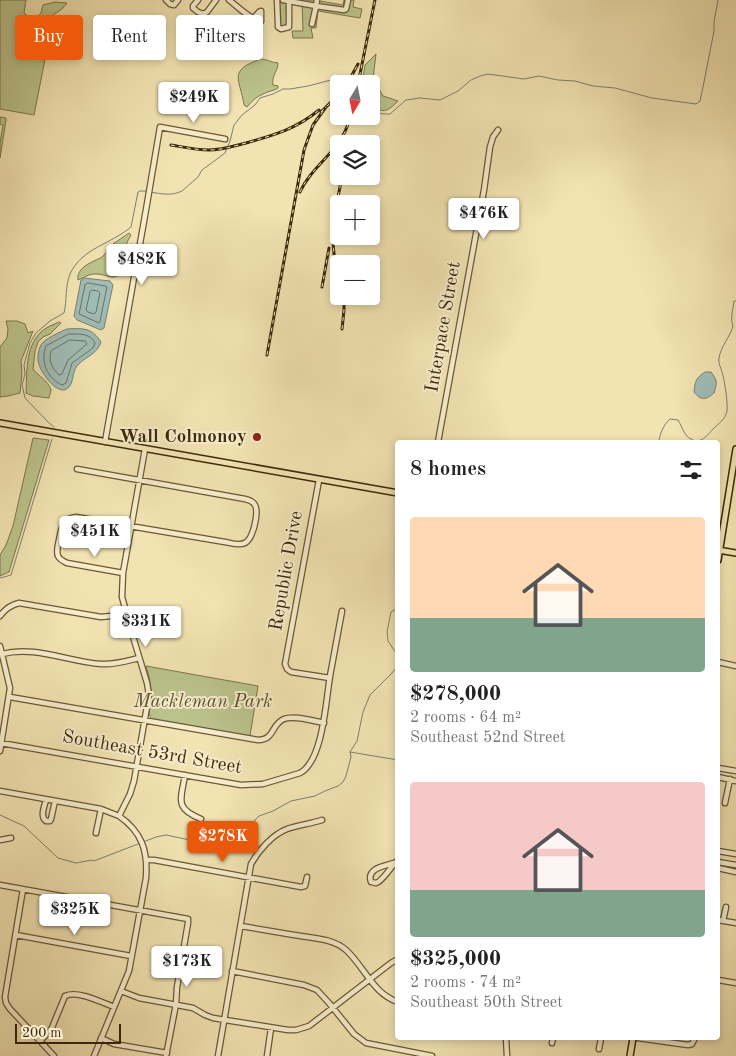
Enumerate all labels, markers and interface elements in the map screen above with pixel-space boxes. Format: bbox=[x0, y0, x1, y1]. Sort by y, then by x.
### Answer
chip: Buy bbox=[15, 15, 83, 60]
chip: Rent bbox=[93, 15, 166, 60]
chip: Filters bbox=[176, 15, 263, 60]
north arrow bbox=[330, 75, 380, 125]
map controls bbox=[330, 75, 380, 305]
pin: $249K bbox=[159, 82, 229, 124]
text: $249K bbox=[169, 90, 219, 106]
button: layers bbox=[330, 135, 380, 185]
button: + bbox=[330, 195, 380, 245]
pin: $476K bbox=[449, 198, 519, 240]
text: $476K bbox=[459, 206, 509, 222]
pin: $482K bbox=[107, 244, 177, 286]
text: $482K bbox=[117, 252, 167, 268]
button: − bbox=[330, 255, 380, 305]
street label: Interpace Street bbox=[423, 260, 465, 394]
place label: Wall Colmonoy bbox=[119, 428, 247, 447]
marker: Wall Colmonoy bbox=[251, 431, 263, 443]
icon: filters bbox=[677, 456, 705, 484]
text: 8 homes bbox=[410, 459, 486, 480]
street label: Republic Drive bbox=[267, 509, 307, 633]
pin: $451K bbox=[60, 516, 130, 558]
text: $451K bbox=[70, 524, 120, 540]
icon: home bbox=[513, 550, 603, 640]
pin: $331K bbox=[111, 606, 181, 648]
text: $331K bbox=[121, 614, 171, 630]
text: $278,000 bbox=[410, 684, 501, 705]
park label: Mackleman Park bbox=[133, 693, 272, 712]
text: 2 rooms · 64 m² bbox=[410, 710, 521, 726]
street label: Southeast 53rd Street bbox=[61, 728, 243, 778]
text: Southeast 52nd Street bbox=[410, 730, 565, 746]
icon: home bbox=[513, 815, 603, 905]
pin: $278K bbox=[188, 820, 258, 863]
text: $278K bbox=[198, 829, 248, 845]
pin: $325K bbox=[40, 894, 110, 936]
text: $325K bbox=[50, 902, 100, 918]
pin: $173K bbox=[152, 946, 222, 988]
text: $325,000 bbox=[410, 949, 501, 970]
text: $173K bbox=[162, 954, 212, 970]
text: 2 rooms · 74 m² bbox=[410, 975, 521, 991]
text: Southeast 50th Street bbox=[410, 995, 563, 1011]
scale bar bbox=[15, 1021, 121, 1044]
text: 200 m bbox=[22, 1026, 61, 1040]

